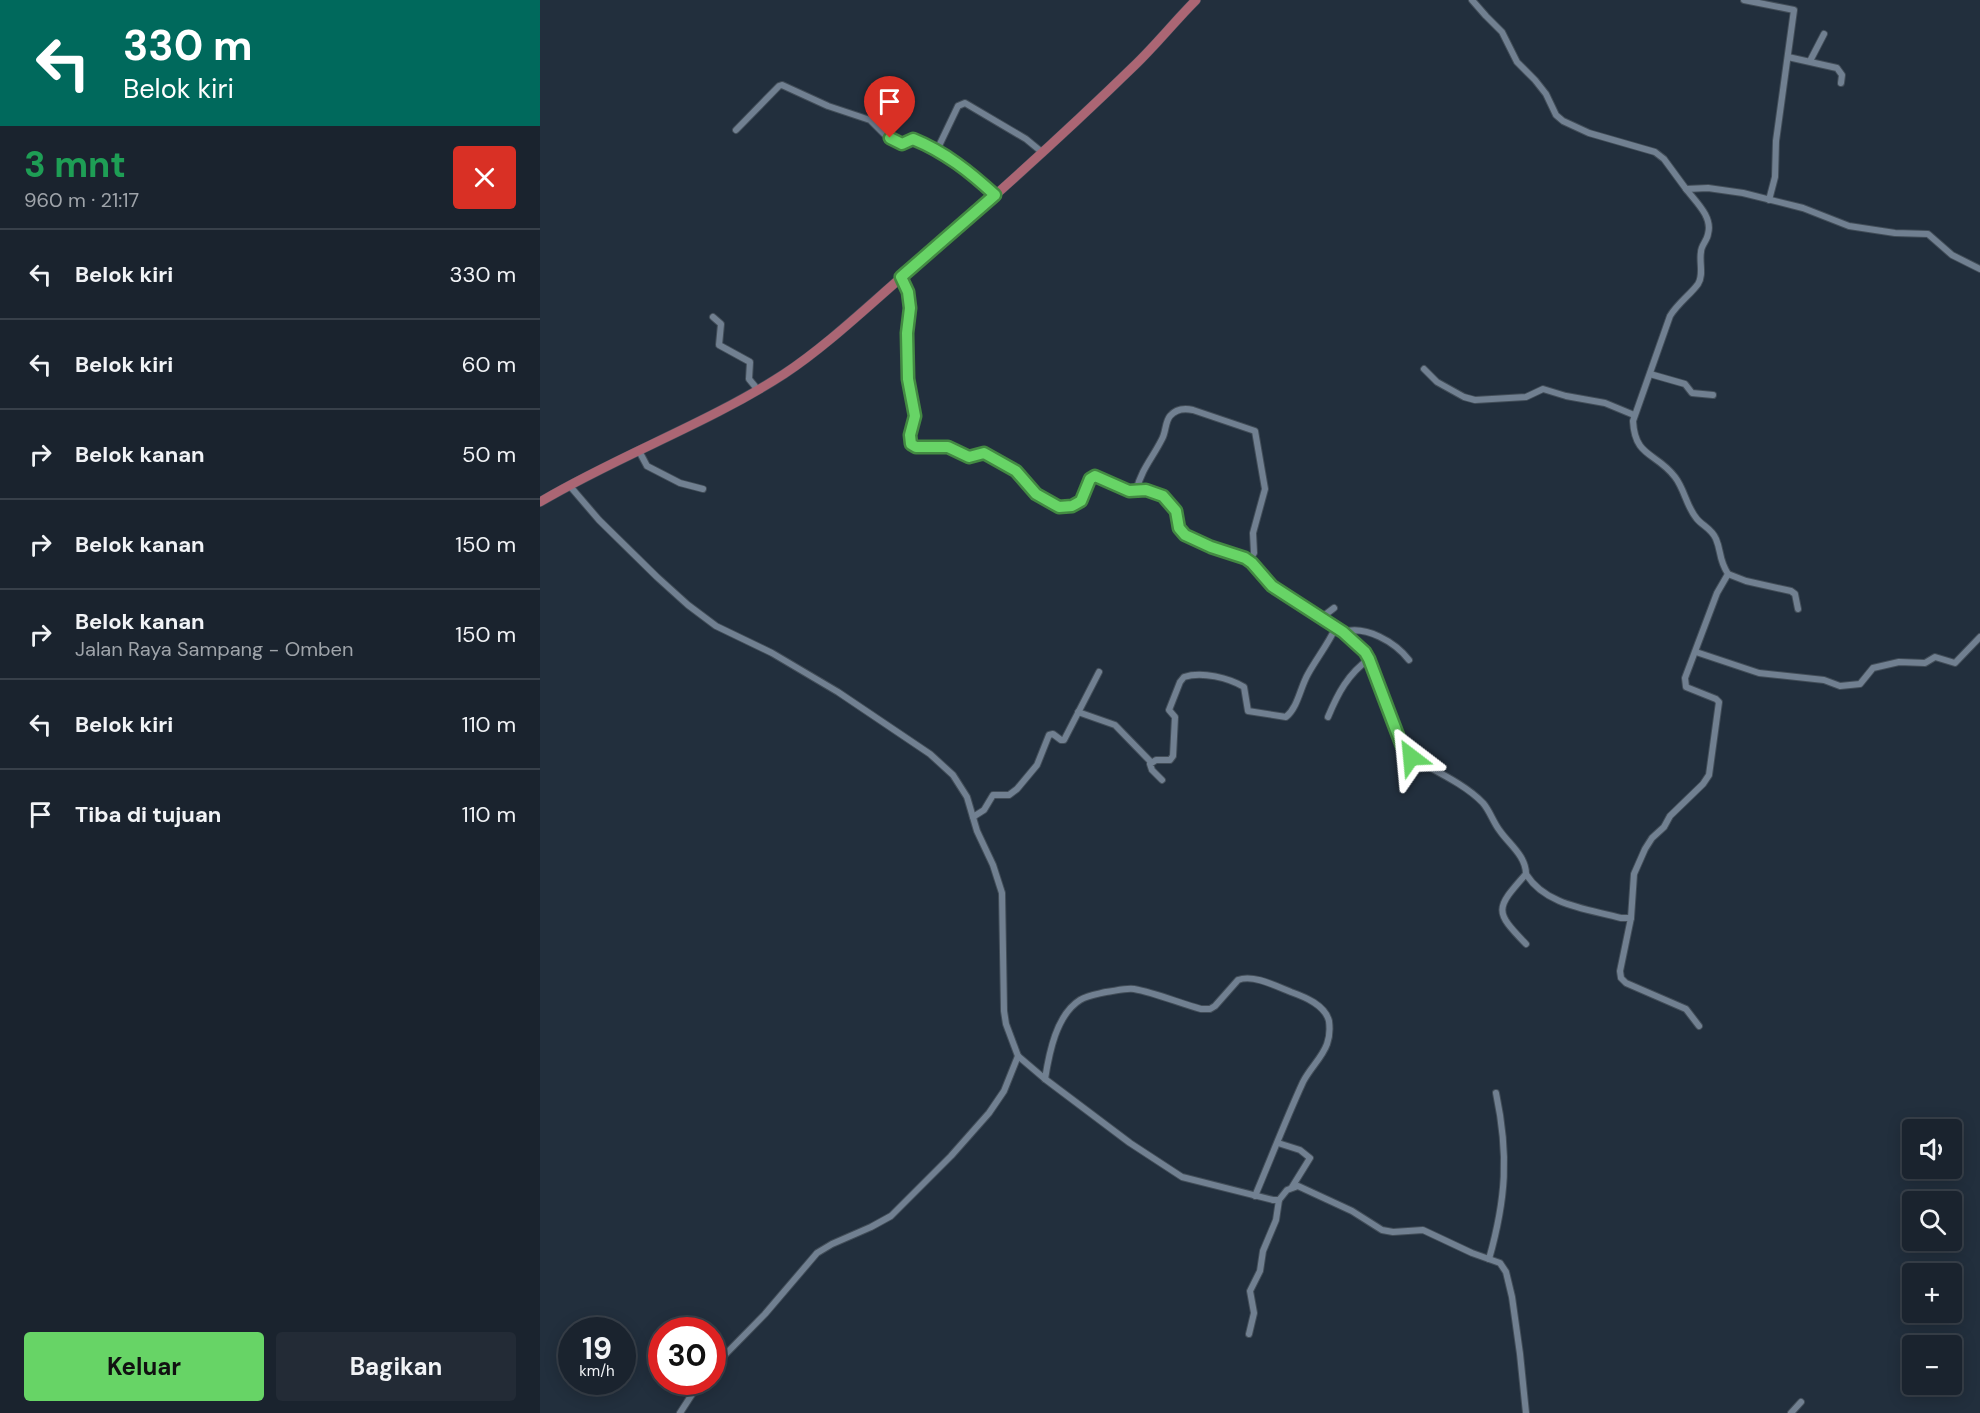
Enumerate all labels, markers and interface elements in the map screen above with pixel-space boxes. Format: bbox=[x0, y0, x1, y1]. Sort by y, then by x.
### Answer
text: 330 m bbox=[123, 18, 253, 73]
icon: left bbox=[24, 24, 102, 102]
text: Belok kiri bbox=[123, 71, 234, 106]
pin bbox=[864, 76, 915, 138]
icon: arrive bbox=[873, 85, 906, 118]
text: 3 mnt bbox=[24, 141, 126, 188]
button: close bbox=[453, 146, 516, 209]
text: 960 m · 21:17 bbox=[24, 187, 139, 213]
icon: left bbox=[24, 258, 57, 291]
text: Belok kiri bbox=[75, 260, 173, 289]
text: 330 m bbox=[449, 260, 516, 289]
icon: left bbox=[24, 348, 57, 381]
text: Belok kiri bbox=[75, 350, 173, 379]
text: 60 m bbox=[462, 350, 516, 379]
icon: right bbox=[24, 438, 57, 471]
text: Belok kanan bbox=[75, 440, 205, 469]
text: 50 m bbox=[462, 440, 516, 469]
icon: right bbox=[24, 528, 57, 561]
text: Belok kanan bbox=[75, 530, 205, 559]
text: 150 m bbox=[455, 530, 516, 559]
text: Belok kanan bbox=[75, 607, 205, 636]
icon: right bbox=[24, 618, 57, 651]
text: 150 m bbox=[455, 620, 516, 649]
text: Jalan Raya Sampang - Omben bbox=[75, 636, 353, 662]
icon: left bbox=[24, 708, 57, 741]
text: Belok kiri bbox=[75, 710, 173, 739]
text: 110 m bbox=[462, 710, 516, 739]
position arrow bbox=[1379, 725, 1443, 789]
icon: arrive bbox=[24, 798, 57, 831]
text: Tiba di tujuan bbox=[75, 800, 221, 829]
text: 110 m bbox=[462, 800, 516, 829]
map controls bbox=[1902, 1119, 1962, 1395]
button: sound bbox=[1902, 1119, 1962, 1179]
button: search bbox=[1902, 1191, 1962, 1251]
button: + bbox=[1902, 1263, 1962, 1323]
speed limit sign: 30 bbox=[648, 1317, 726, 1395]
text: 19 bbox=[582, 1329, 612, 1368]
button: Keluar bbox=[24, 1332, 264, 1401]
button: Bagikan bbox=[276, 1332, 516, 1401]
button: − bbox=[1902, 1335, 1962, 1395]
text: km/h bbox=[579, 1361, 615, 1381]

